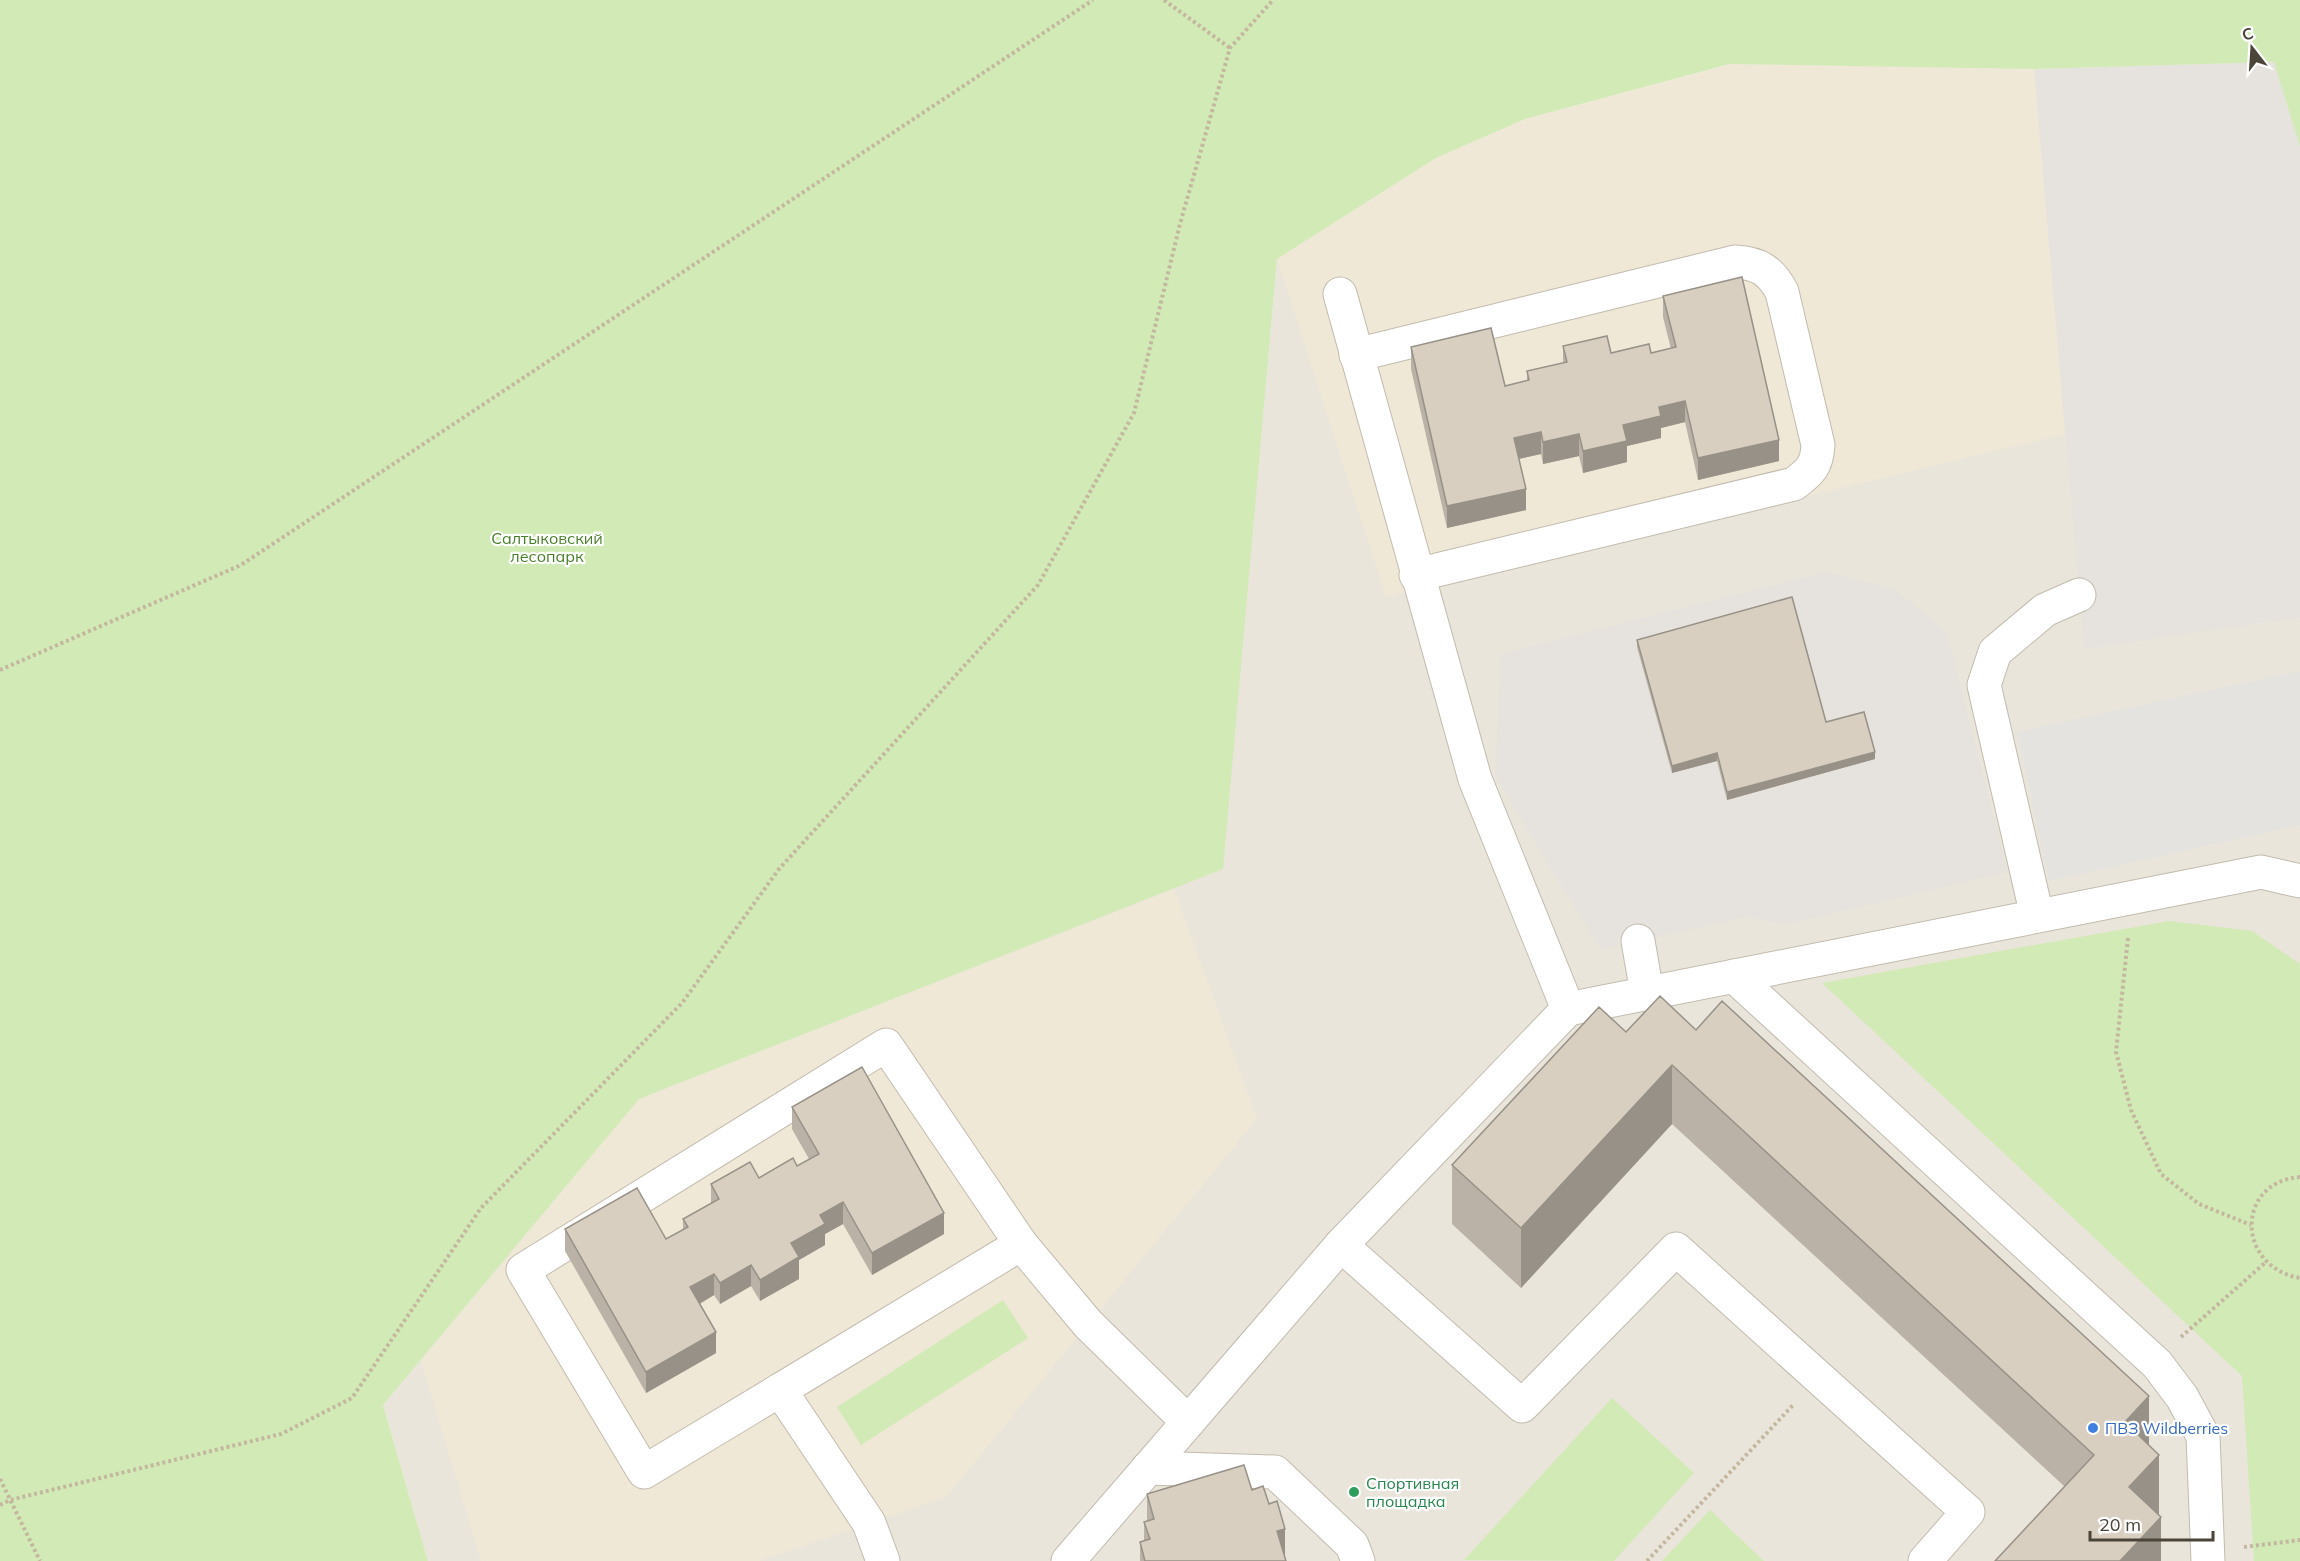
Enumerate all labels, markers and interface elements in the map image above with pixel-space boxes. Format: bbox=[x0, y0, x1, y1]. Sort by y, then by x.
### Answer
north arrow bbox=[2222, 18, 2282, 78]
text: С bbox=[2239, 22, 2256, 45]
park label: Салтыковский лесопарк bbox=[491, 528, 603, 566]
place label: ПВЗ Wildberries bbox=[2105, 1418, 2228, 1438]
marker: ПВЗ Wildberries bbox=[2086, 1421, 2100, 1435]
place label: Спортивная площадка bbox=[1366, 1473, 1459, 1511]
marker: Спортивная площадка bbox=[1347, 1485, 1361, 1499]
scale bar bbox=[2090, 1504, 2213, 1542]
text: 20 m bbox=[2099, 1513, 2141, 1536]

